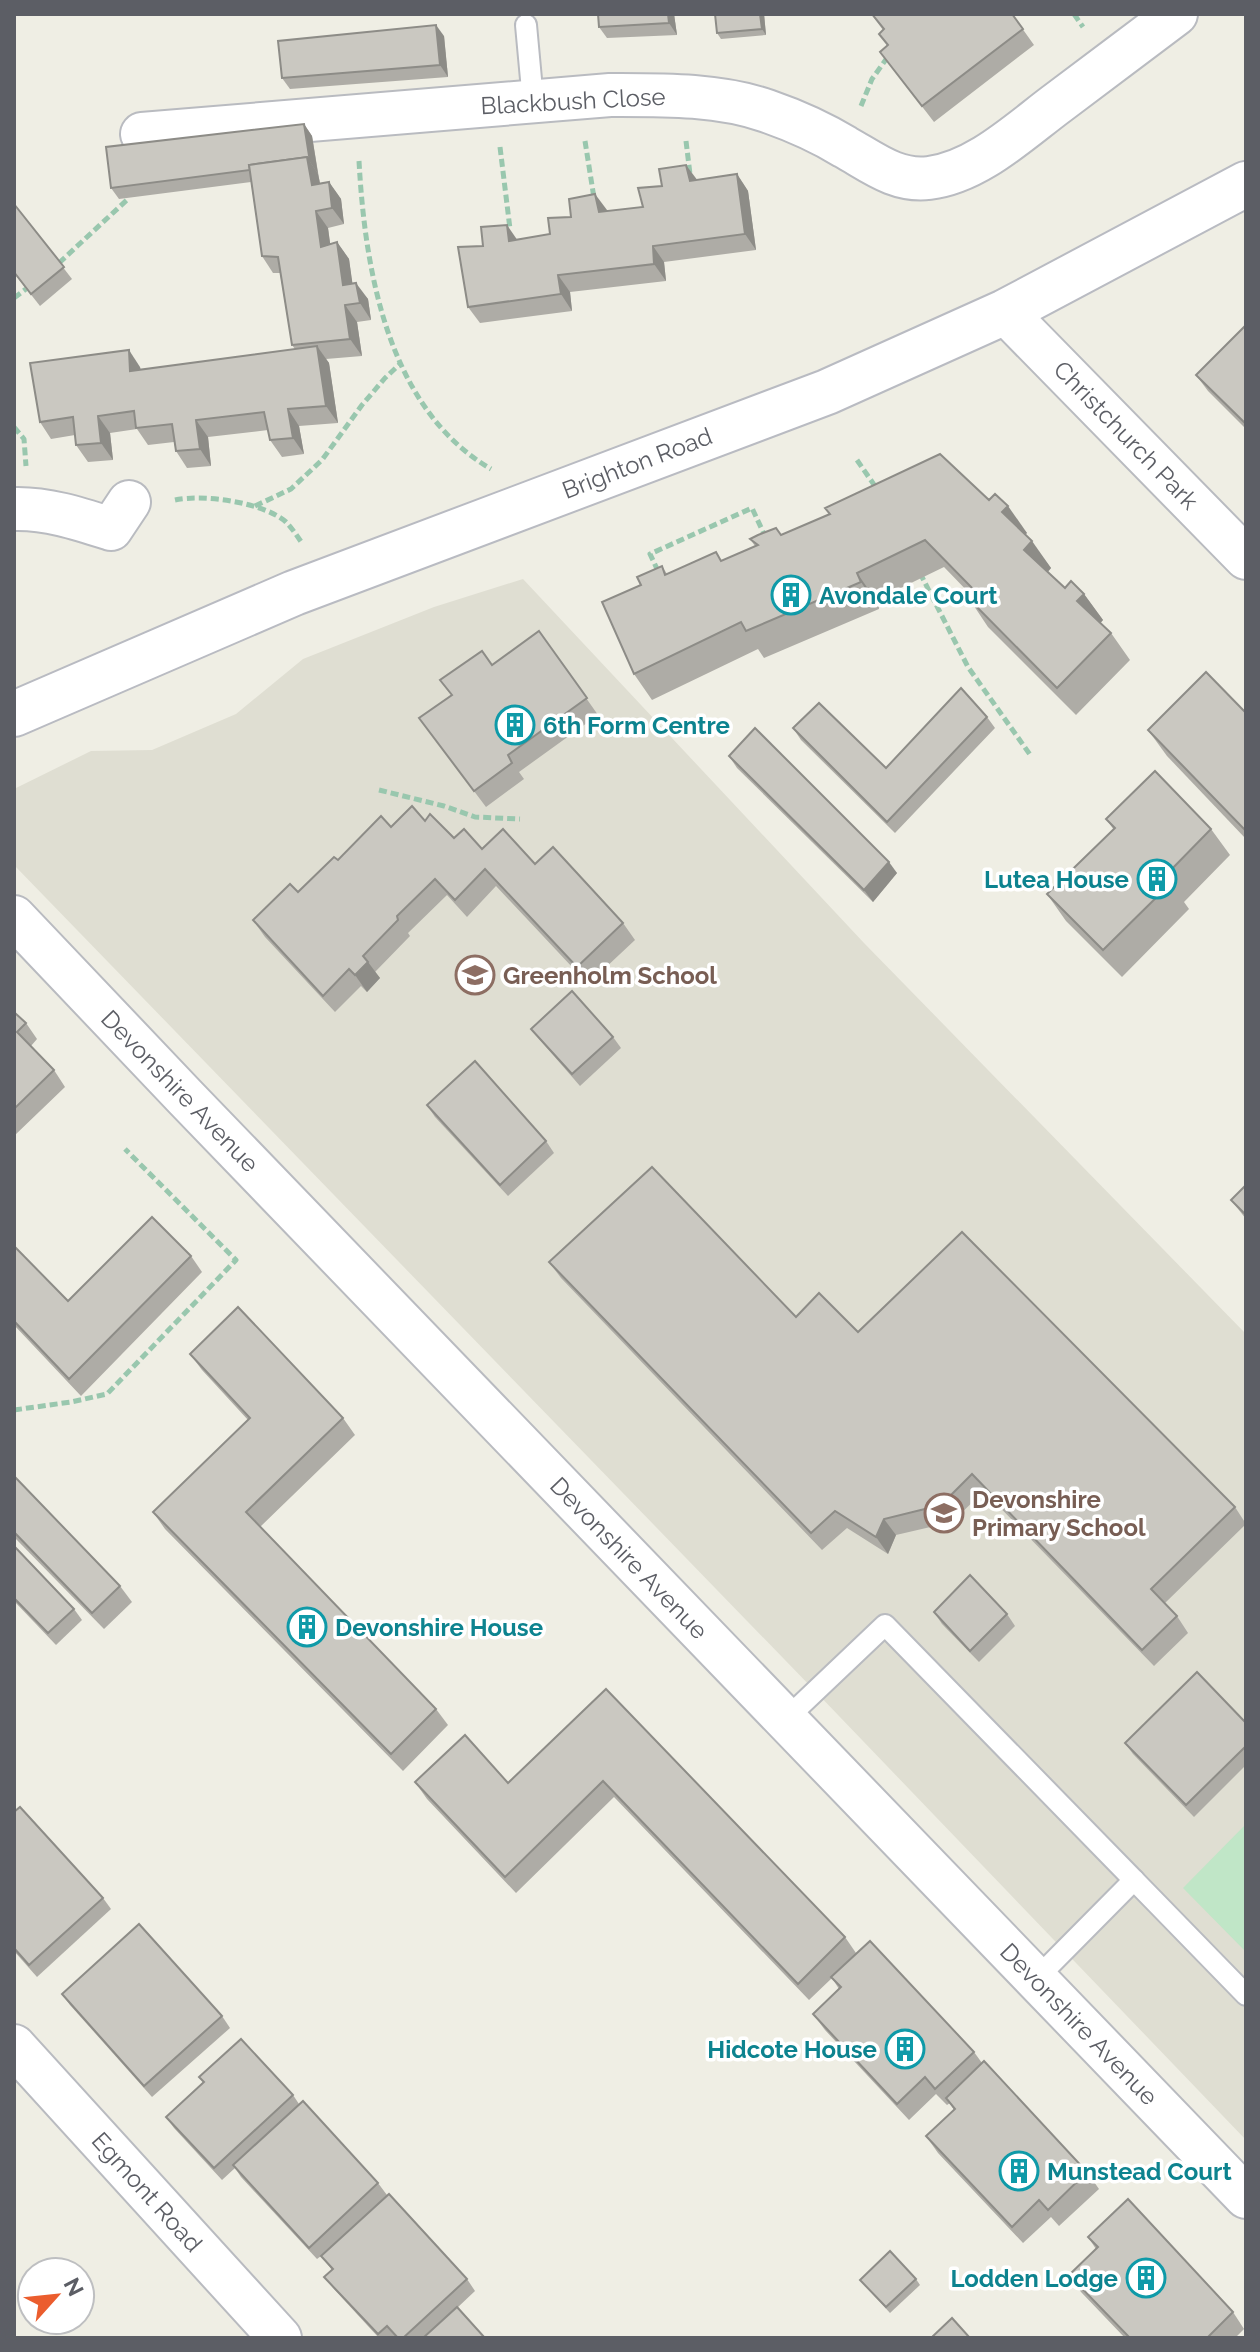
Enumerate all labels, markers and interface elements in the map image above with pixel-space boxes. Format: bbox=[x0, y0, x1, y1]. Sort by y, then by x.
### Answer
street label: Blackbush Close bbox=[480, 82, 666, 120]
street label: Christchurch Park bbox=[1048, 355, 1204, 516]
street label: Brighton Road bbox=[558, 421, 716, 505]
building icon: Avondale Court bbox=[770, 574, 812, 616]
place label: Avondale Court bbox=[819, 581, 997, 610]
building icon: 6th Form Centre bbox=[494, 704, 536, 746]
place label: 6th Form Centre bbox=[543, 711, 730, 740]
building icon: Lutea House bbox=[1136, 858, 1178, 900]
place label: Lutea House bbox=[984, 865, 1129, 894]
school or university icon: Greenholm School bbox=[454, 954, 496, 996]
place label: Greenholm School bbox=[503, 961, 717, 990]
street label: Devonshire Avenue bbox=[95, 1004, 265, 1178]
street label: Devonshire Avenue bbox=[544, 1471, 714, 1645]
place label: Devonshire Primary School bbox=[972, 1485, 1146, 1542]
school or university icon: Devonshire Primary School bbox=[923, 1492, 965, 1534]
building icon: Devonshire House bbox=[286, 1606, 328, 1648]
place label: Devonshire House bbox=[335, 1613, 543, 1642]
street label: Devonshire Avenue bbox=[994, 1937, 1164, 2111]
building icon: Hidcote House bbox=[884, 2028, 926, 2070]
place label: Hidcote House bbox=[707, 2035, 877, 2064]
street label: Egmont Road bbox=[86, 2126, 208, 2258]
building icon: Munstead Court bbox=[998, 2150, 1040, 2192]
place label: Munstead Court bbox=[1047, 2157, 1232, 2186]
north arrow bbox=[16, 2256, 96, 2336]
building icon: Lodden Lodge bbox=[1125, 2257, 1167, 2299]
place label: Lodden Lodge bbox=[950, 2264, 1118, 2293]
text: N bbox=[58, 2274, 89, 2300]

